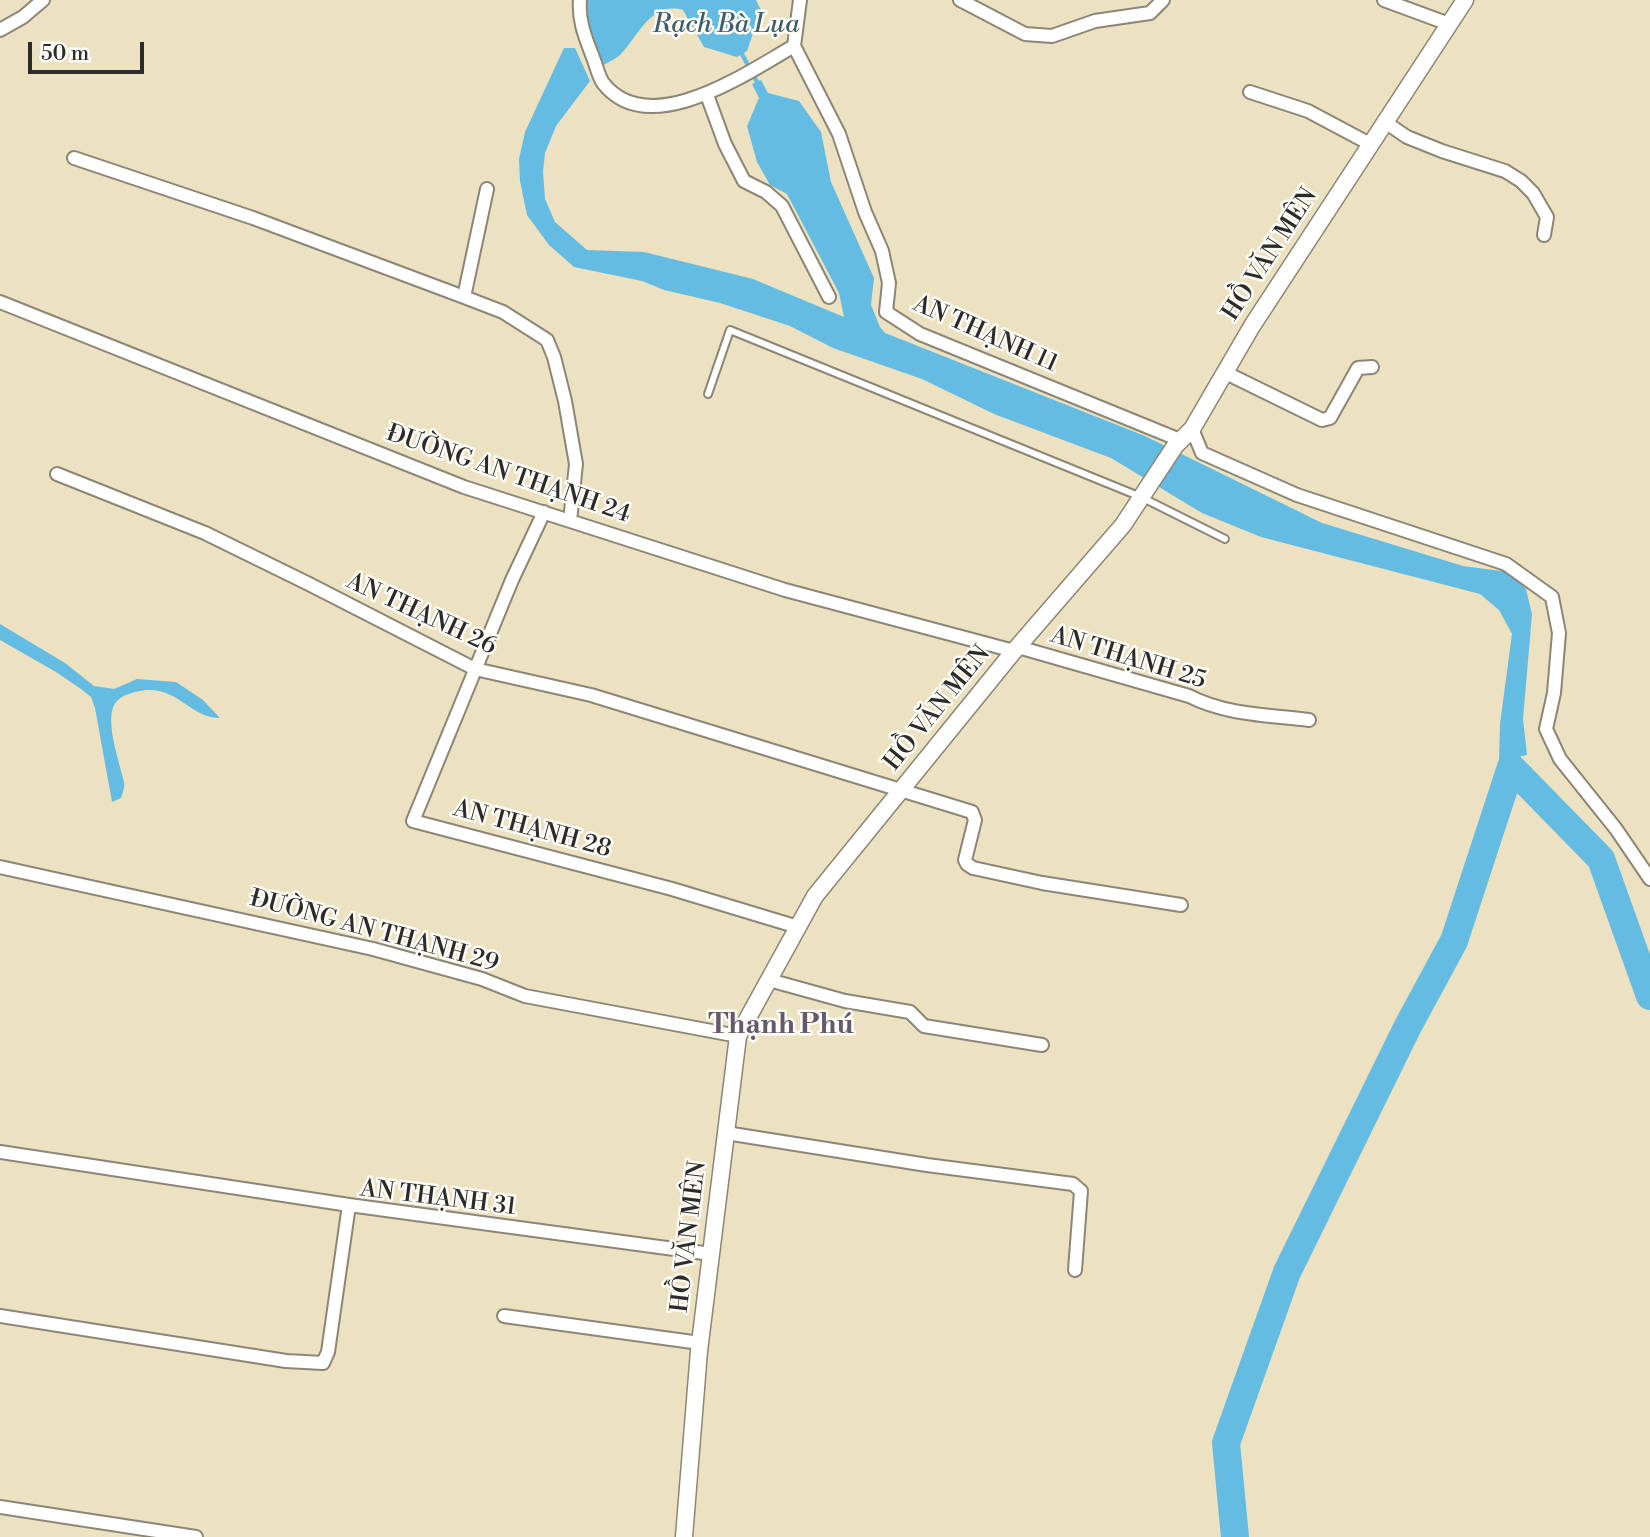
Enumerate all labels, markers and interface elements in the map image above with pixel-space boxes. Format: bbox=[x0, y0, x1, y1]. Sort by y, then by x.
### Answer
water label: Rạch Bà Lụa bbox=[653, 10, 799, 42]
scale bar bbox=[32, 28, 147, 72]
text: 50 m bbox=[41, 41, 89, 67]
street label: HỒ VĂN MÊN bbox=[1217, 183, 1325, 327]
street label: AN THẠNH 11 bbox=[908, 290, 1062, 380]
street label: ĐƯỜNG AN THẠNH 24 bbox=[382, 420, 634, 530]
street label: AN THẠNH 26 bbox=[341, 568, 501, 662]
street label: AN THẠNH 25 bbox=[1047, 622, 1209, 696]
street label: HỒ VĂN MÊN bbox=[879, 641, 997, 777]
street label: AN THẠNH 28 bbox=[450, 795, 614, 865]
street label: ĐƯỜNG AN THẠNH 29 bbox=[247, 885, 501, 979]
district label: Thạnh Phú bbox=[708, 1009, 854, 1043]
street label: HỒ VĂN MÊN bbox=[666, 1160, 714, 1314]
street label: AN THẠNH 31 bbox=[358, 1175, 518, 1223]

